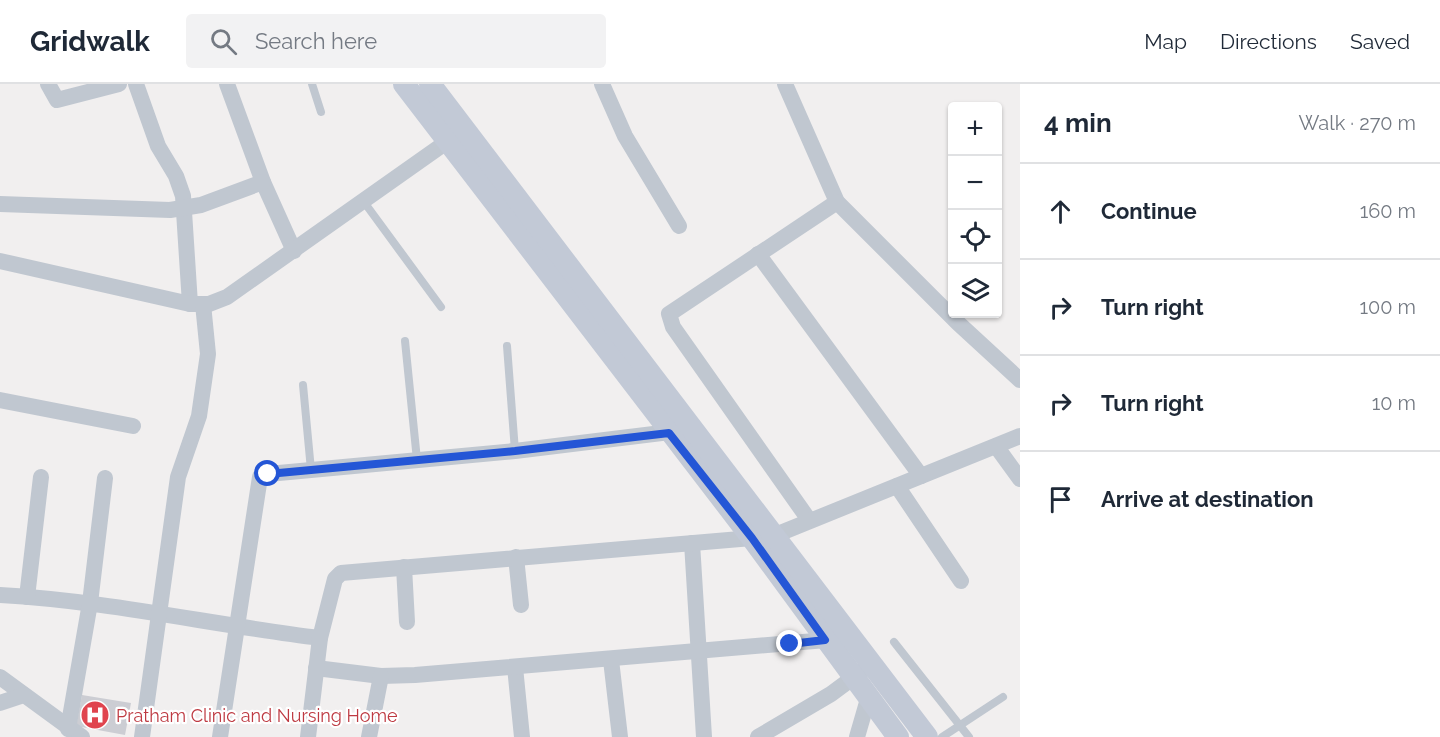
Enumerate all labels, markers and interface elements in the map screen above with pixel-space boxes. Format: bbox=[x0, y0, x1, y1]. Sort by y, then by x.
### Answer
search box bbox=[186, 14, 606, 68]
text: Gridwalk bbox=[30, 25, 150, 58]
icon: search bbox=[207, 25, 240, 58]
text: Search here bbox=[255, 28, 377, 54]
text: Map bbox=[1144, 29, 1187, 54]
text: Directions bbox=[1220, 29, 1317, 54]
text: Saved bbox=[1350, 29, 1410, 54]
map controls bbox=[948, 102, 1002, 318]
button: + bbox=[948, 102, 1002, 156]
text: 4 min bbox=[1044, 108, 1112, 138]
text: Walk · 270 m bbox=[1298, 111, 1416, 135]
button: − bbox=[948, 156, 1002, 210]
icon: ahead bbox=[1044, 195, 1077, 228]
text: Continue bbox=[1101, 198, 1197, 224]
text: 160 m bbox=[1360, 199, 1416, 223]
button: locate bbox=[948, 210, 1002, 264]
button: layers bbox=[948, 264, 1002, 318]
icon: right bbox=[1044, 291, 1077, 324]
text: Turn right bbox=[1101, 294, 1204, 320]
text: 100 m bbox=[1359, 295, 1416, 319]
icon: right bbox=[1044, 387, 1077, 420]
text: Turn right bbox=[1101, 390, 1204, 416]
text: 10 m bbox=[1372, 391, 1416, 415]
route start bbox=[254, 460, 280, 486]
icon: arrive bbox=[1044, 483, 1077, 516]
text: Arrive at destination bbox=[1101, 486, 1314, 512]
route end bbox=[776, 630, 802, 656]
hospital icon: Pratham Clinic and Nursing Home bbox=[79, 699, 111, 731]
place label: Pratham Clinic and Nursing Home bbox=[116, 705, 398, 726]

